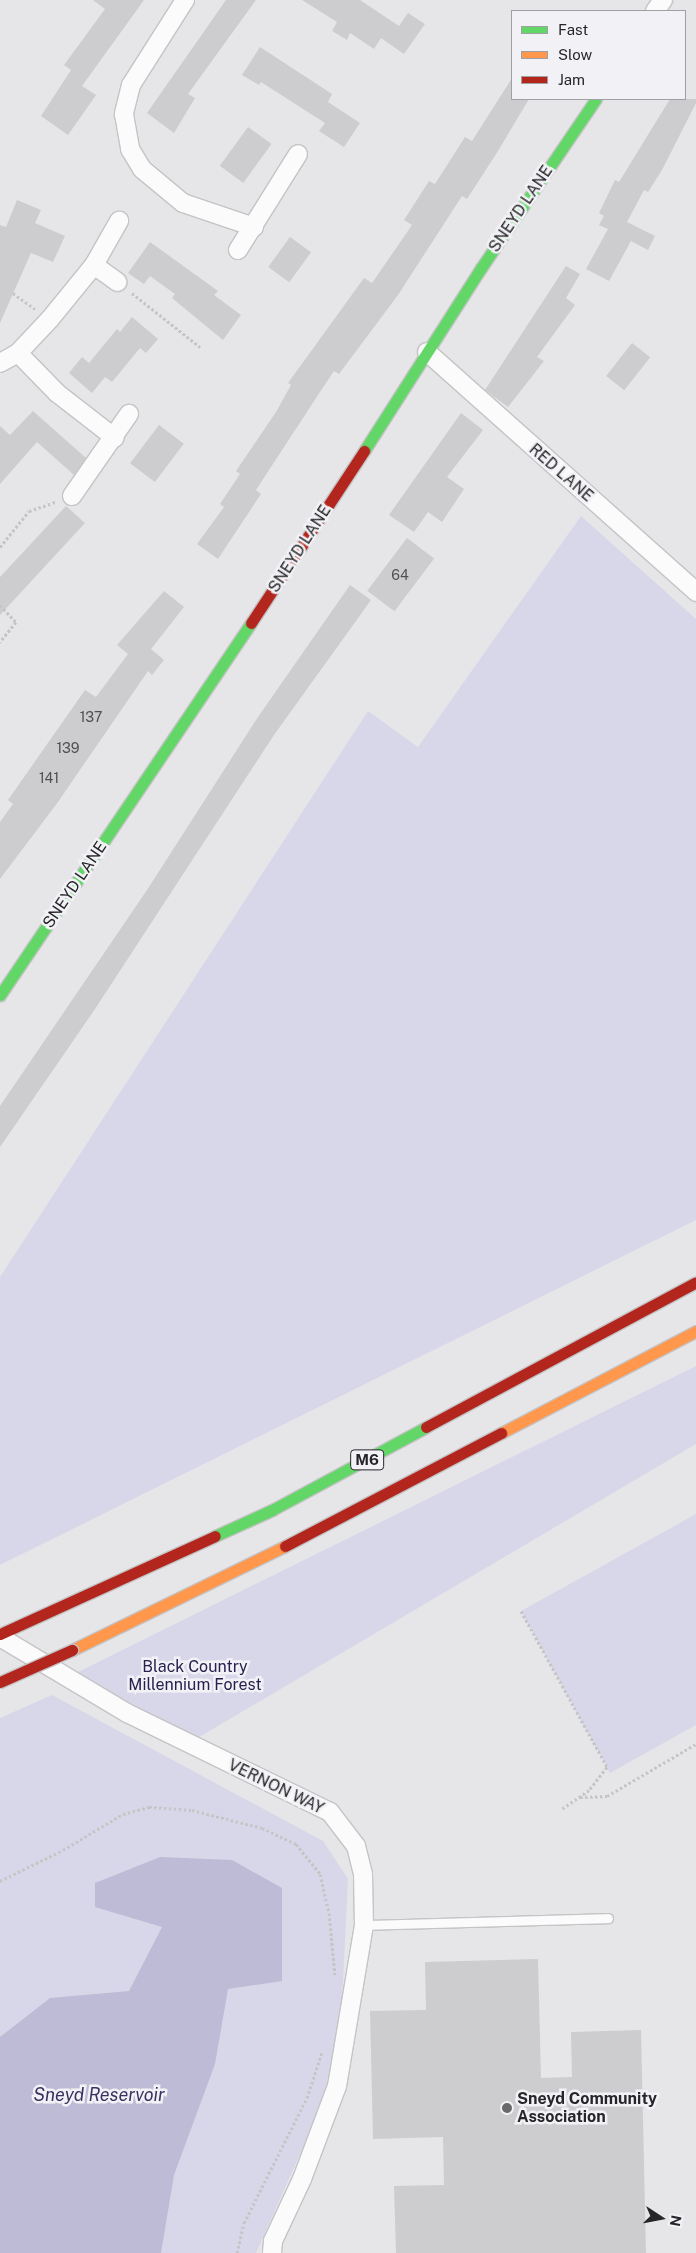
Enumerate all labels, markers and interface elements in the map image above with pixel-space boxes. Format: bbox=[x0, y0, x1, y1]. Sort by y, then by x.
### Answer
legend bbox=[511, 10, 686, 100]
text: Fast bbox=[558, 21, 588, 38]
text: Slow bbox=[558, 46, 592, 63]
text: Jam bbox=[558, 71, 585, 88]
street label: SNEYD LANE bbox=[485, 162, 557, 256]
street label: RED LANE bbox=[525, 440, 597, 506]
street label: SNEYD LANE bbox=[265, 502, 335, 596]
house number: 64 bbox=[391, 567, 409, 583]
house number: 137 bbox=[80, 709, 102, 725]
house number: 139 bbox=[56, 740, 80, 756]
house number: 141 bbox=[39, 770, 59, 786]
street label: SNEYD LANE bbox=[39, 838, 111, 932]
road number: M6 bbox=[350, 1448, 384, 1472]
park label: Black Country Millennium Forest bbox=[128, 1657, 262, 1695]
street label: VERNON WAY bbox=[225, 1755, 327, 1819]
water label: Sneyd Reservoir bbox=[33, 2084, 165, 2106]
place label: Sneyd Community Association bbox=[517, 2089, 657, 2127]
marker: Sneyd Community Association bbox=[501, 2102, 513, 2114]
north arrow bbox=[636, 2193, 686, 2243]
text: N bbox=[667, 2214, 685, 2228]

